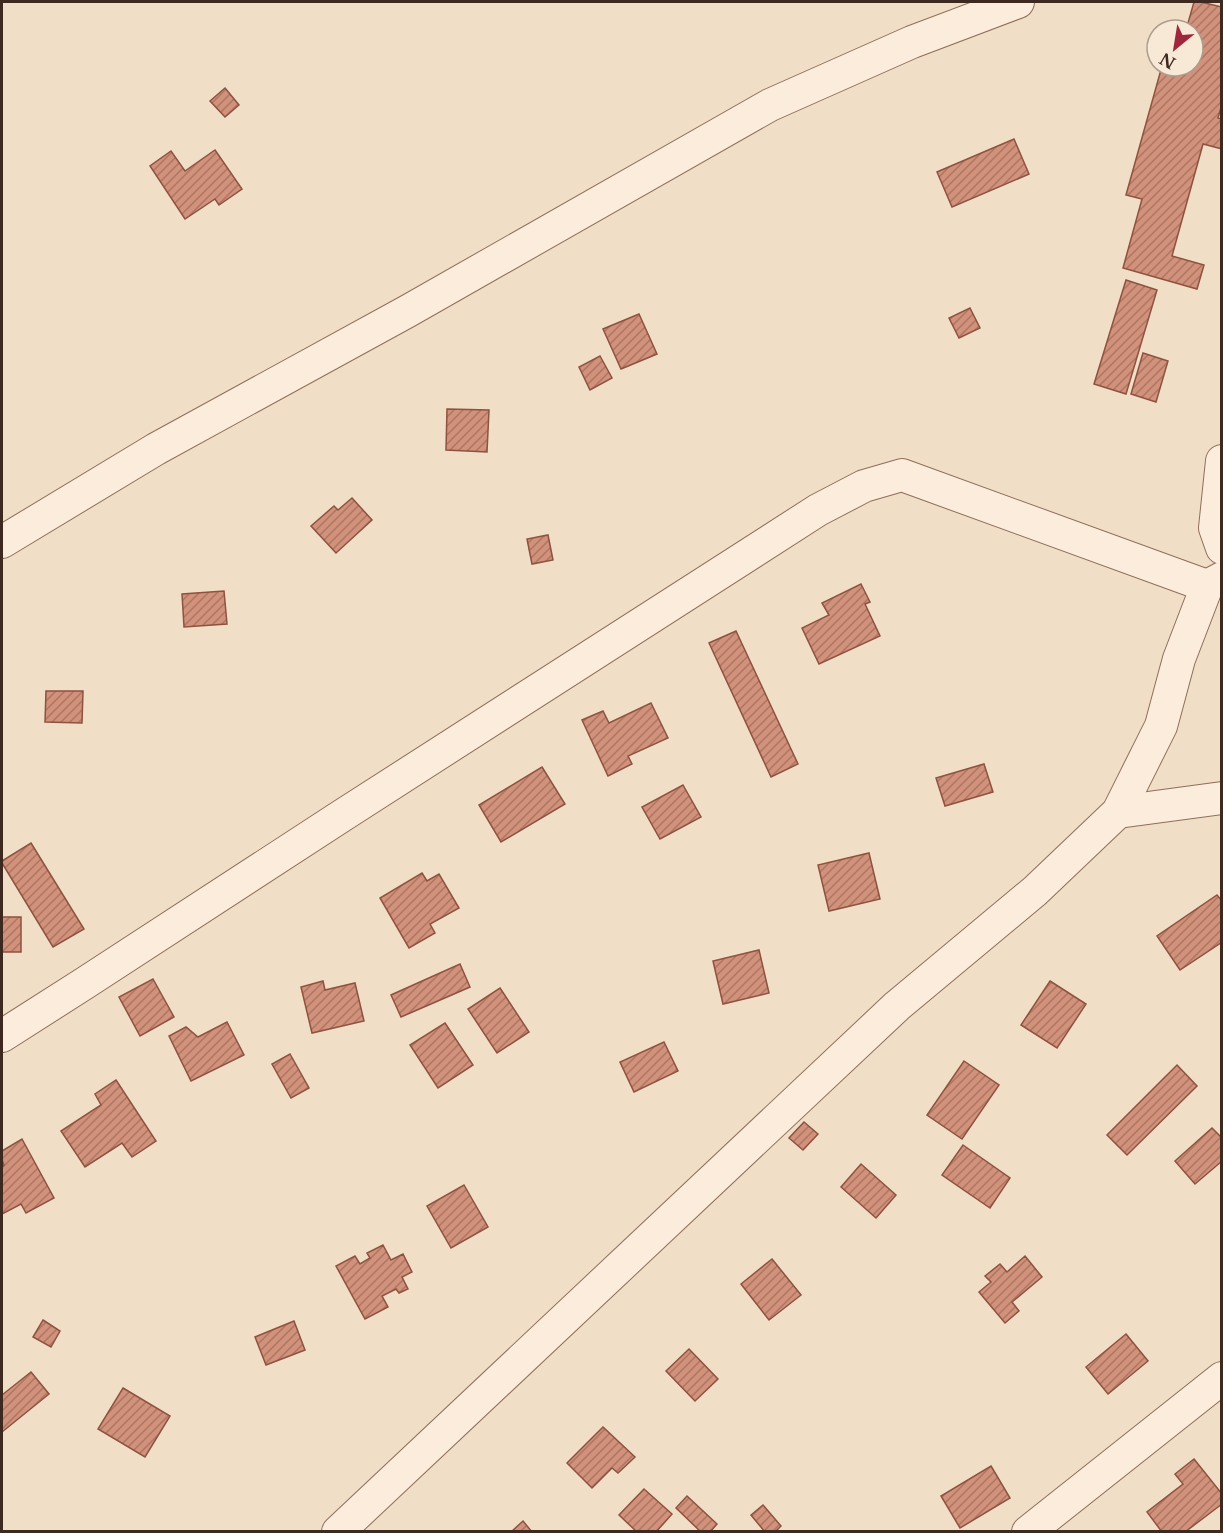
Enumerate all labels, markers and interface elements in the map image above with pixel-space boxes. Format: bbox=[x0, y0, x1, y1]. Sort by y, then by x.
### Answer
north arrow bbox=[1145, 18, 1205, 78]
text: N bbox=[1156, 49, 1179, 73]

